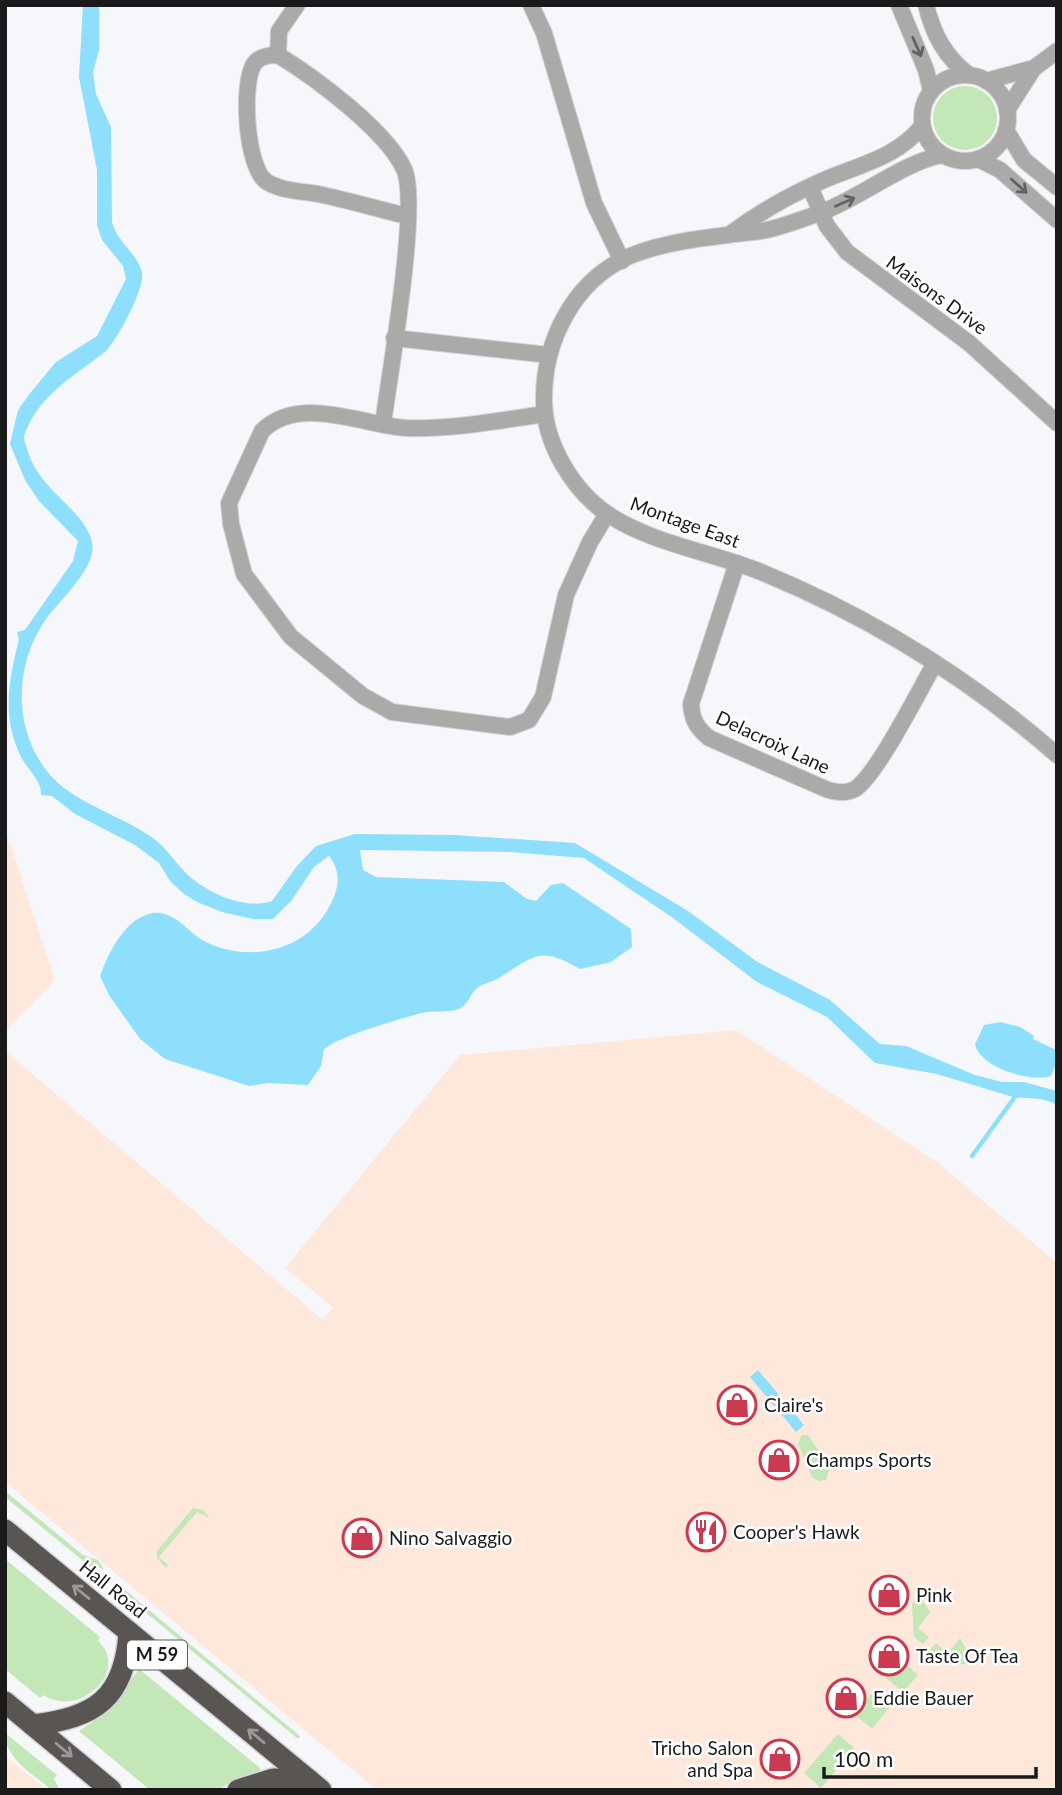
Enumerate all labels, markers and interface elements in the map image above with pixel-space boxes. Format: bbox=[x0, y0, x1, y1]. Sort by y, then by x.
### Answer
one-way arrow bbox=[911, 36, 924, 58]
one-way arrow bbox=[1010, 178, 1027, 195]
one-way arrow bbox=[834, 195, 856, 208]
street label: Maisons Drive bbox=[882, 250, 992, 339]
street label: Montage East bbox=[627, 491, 743, 552]
street label: Delacroix Lane bbox=[712, 705, 834, 778]
shop icon: Claire's bbox=[716, 1384, 758, 1426]
place label: Claire's bbox=[764, 1393, 823, 1416]
shop icon: Champs Sports bbox=[758, 1439, 800, 1481]
place label: Champs Sports bbox=[806, 1448, 932, 1471]
restaurant icon: Cooper's Hawk bbox=[685, 1511, 727, 1553]
shop icon: Nino Salvaggio bbox=[341, 1517, 383, 1559]
place label: Cooper's Hawk bbox=[733, 1520, 860, 1543]
place label: Nino Salvaggio bbox=[389, 1526, 512, 1549]
street label: Hall Road bbox=[75, 1555, 151, 1623]
shop icon: Pink bbox=[868, 1574, 910, 1616]
place label: Pink bbox=[916, 1583, 953, 1606]
one-way arrow bbox=[72, 1584, 90, 1599]
shop icon: Taste Of Tea bbox=[868, 1635, 910, 1677]
road number: M 59 bbox=[127, 1640, 187, 1670]
place label: Taste Of Tea bbox=[916, 1644, 1019, 1667]
shop icon: Eddie Bauer bbox=[825, 1677, 867, 1719]
place label: Eddie Bauer bbox=[873, 1686, 974, 1709]
one-way arrow bbox=[247, 1729, 265, 1745]
place label: Tricho Salon and Spa bbox=[652, 1736, 753, 1781]
scale bar bbox=[824, 1736, 1036, 1780]
shop icon: Tricho Salon and Spa bbox=[759, 1738, 801, 1780]
one-way arrow bbox=[54, 1743, 72, 1758]
text: 100 m bbox=[834, 1746, 893, 1771]

